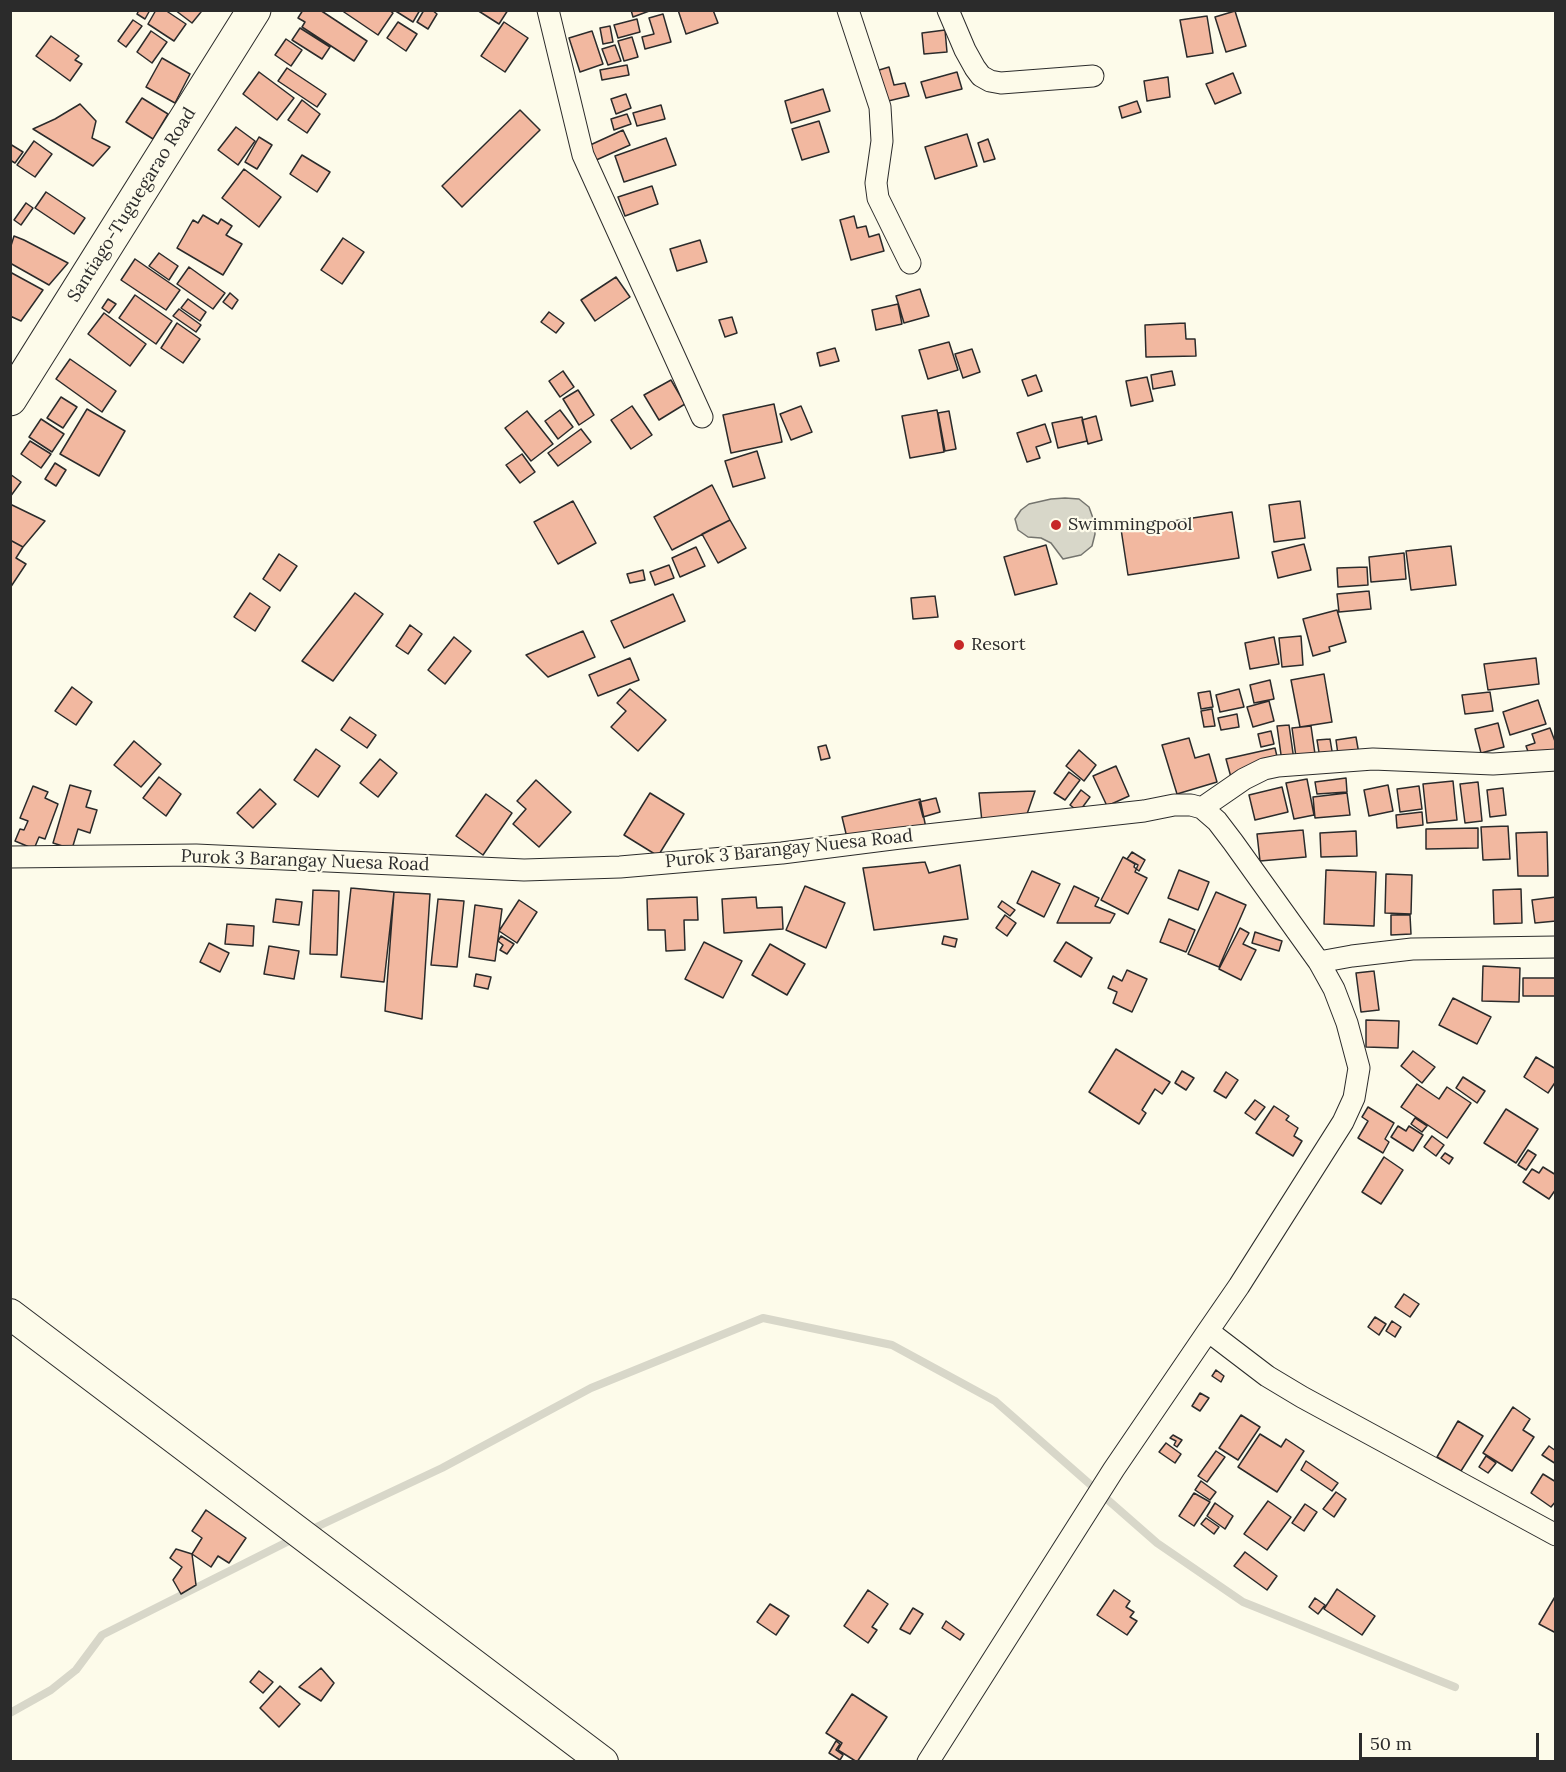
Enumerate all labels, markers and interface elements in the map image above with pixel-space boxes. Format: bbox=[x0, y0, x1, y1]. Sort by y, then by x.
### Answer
street label: Santiago-Tuguegarao Road bbox=[63, 104, 201, 306]
place label: Swimmingpool bbox=[1068, 514, 1193, 536]
marker: Swimmingpool bbox=[1049, 518, 1063, 532]
place label: Resort bbox=[971, 634, 1026, 656]
marker: Resort bbox=[952, 638, 966, 652]
street label: Purok 3 Barangay Nuesa Road bbox=[664, 825, 914, 873]
street label: Purok 3 Barangay Nuesa Road bbox=[180, 846, 430, 876]
scale bar bbox=[1362, 1721, 1542, 1759]
text: 50 m bbox=[1370, 1732, 1412, 1755]

